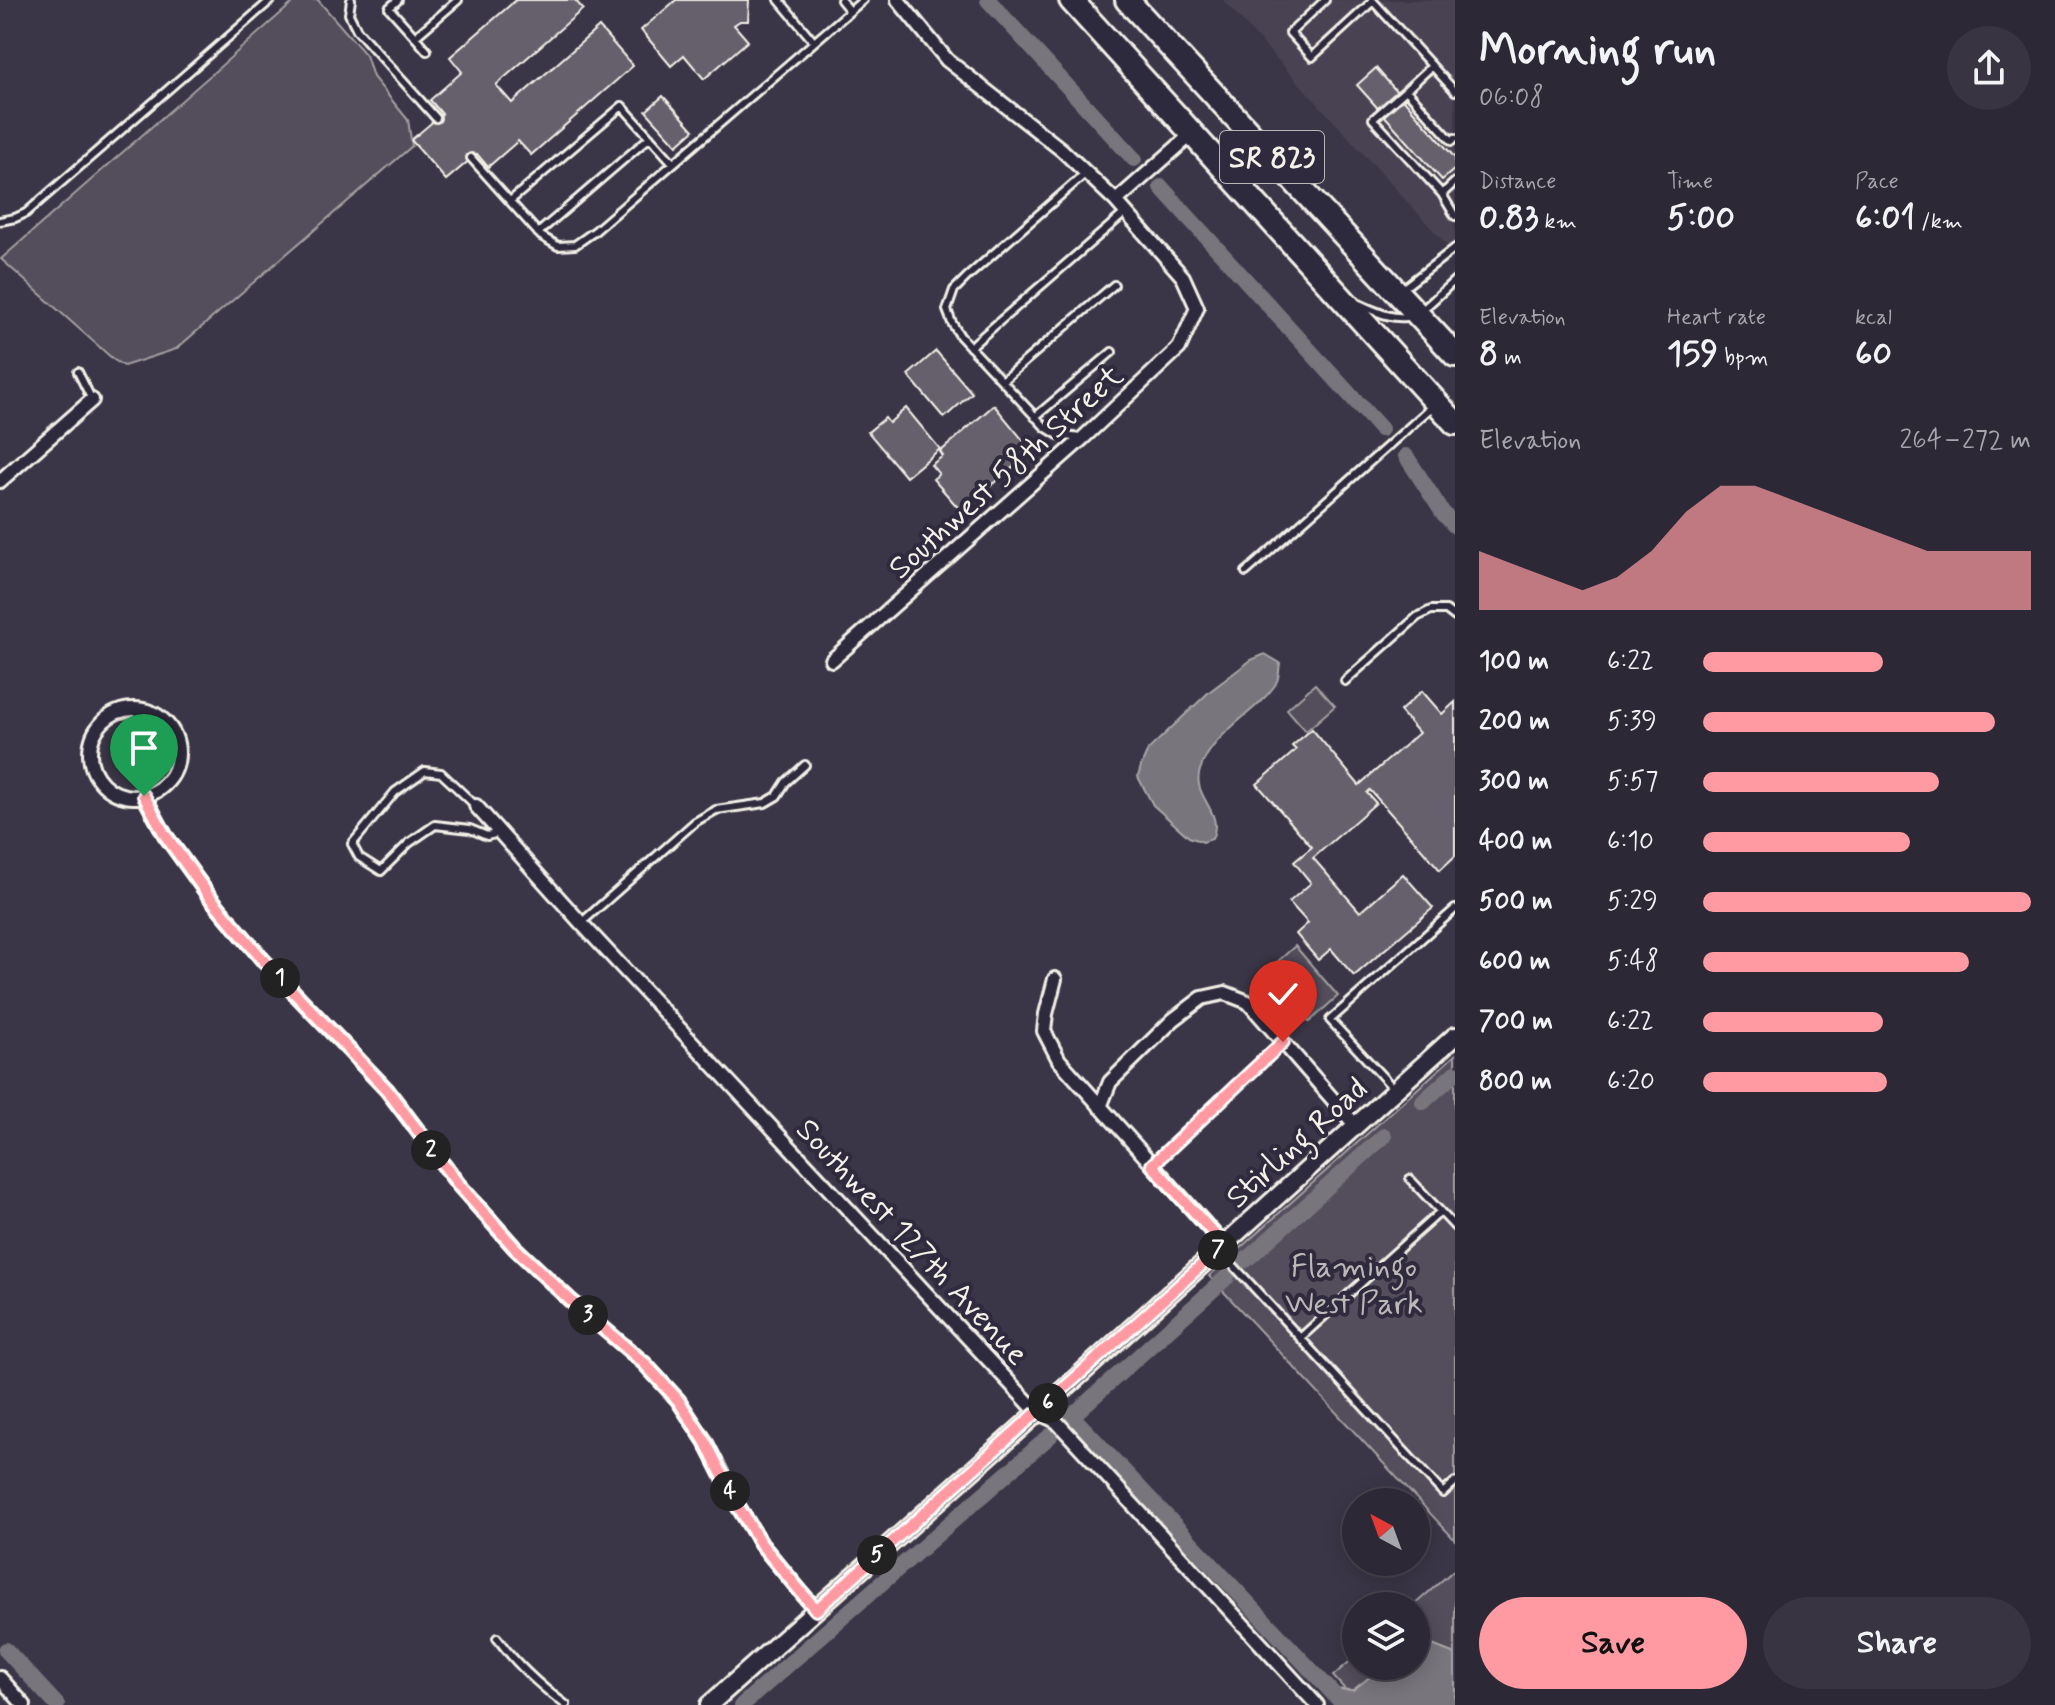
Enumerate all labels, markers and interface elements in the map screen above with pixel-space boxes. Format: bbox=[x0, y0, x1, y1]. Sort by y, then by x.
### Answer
text: Morning run bbox=[1479, 22, 1716, 80]
button: share bbox=[1947, 26, 2031, 110]
text: 06:08 bbox=[1479, 81, 1544, 115]
road number: SR 823 bbox=[1220, 131, 1324, 183]
text: Distance bbox=[1479, 168, 1556, 196]
text: Time bbox=[1667, 168, 1713, 196]
text: Pace bbox=[1855, 168, 1899, 196]
text: 0.83 bbox=[1479, 196, 1539, 241]
text: 5:00 bbox=[1667, 196, 1735, 241]
text: 6:01 bbox=[1855, 196, 1915, 241]
text: km bbox=[1539, 208, 1577, 236]
text: /km bbox=[1915, 208, 1963, 236]
text: Elevation bbox=[1479, 304, 1566, 332]
text: Heart rate bbox=[1667, 304, 1766, 332]
text: kcal bbox=[1855, 304, 1892, 332]
text: 8 bbox=[1479, 332, 1498, 377]
text: 159 bbox=[1667, 332, 1718, 377]
text: 60 bbox=[1855, 332, 1892, 377]
text: m bbox=[1498, 344, 1522, 372]
text: bpm bbox=[1718, 344, 1768, 372]
street label: Southwest 58th Street bbox=[880, 356, 1133, 589]
text: Elevation bbox=[1479, 424, 1581, 458]
text: 264–272 m bbox=[1900, 424, 2031, 458]
text: 100 m bbox=[1479, 645, 1549, 679]
text: 6:22 bbox=[1607, 645, 1654, 679]
text: 200 m bbox=[1479, 705, 1550, 739]
text: 5:39 bbox=[1607, 705, 1657, 739]
pin bbox=[110, 714, 178, 796]
icon: arrive bbox=[122, 726, 166, 770]
text: 300 m bbox=[1479, 765, 1549, 799]
text: 5:57 bbox=[1607, 765, 1658, 799]
text: 400 m bbox=[1479, 825, 1552, 859]
text: 6:10 bbox=[1607, 825, 1654, 859]
text: 500 m bbox=[1479, 885, 1553, 919]
text: 5:29 bbox=[1607, 885, 1658, 919]
text: 600 m bbox=[1479, 945, 1551, 979]
text: 5:48 bbox=[1607, 945, 1659, 979]
pin: 1 bbox=[260, 958, 300, 998]
pin bbox=[1249, 960, 1317, 1042]
text: 1 bbox=[275, 964, 285, 992]
icon: check bbox=[1261, 972, 1305, 1016]
text: 700 m bbox=[1479, 1005, 1553, 1039]
text: 6:22 bbox=[1607, 1005, 1654, 1039]
text: 800 m bbox=[1479, 1065, 1552, 1099]
text: 6:20 bbox=[1607, 1065, 1655, 1099]
street label: Stirling Road bbox=[1218, 1069, 1379, 1221]
street label: Southwest 127th Avenue bbox=[786, 1110, 1037, 1375]
pin: 2 bbox=[411, 1130, 451, 1170]
text: 2 bbox=[426, 1136, 436, 1164]
pin: 7 bbox=[1198, 1230, 1238, 1270]
text: 7 bbox=[1211, 1236, 1225, 1264]
park label: Flamingo West Park bbox=[1285, 1246, 1423, 1325]
pin: 3 bbox=[568, 1295, 608, 1335]
text: 3 bbox=[583, 1301, 593, 1329]
pin: 6 bbox=[1028, 1383, 1068, 1423]
text: 6 bbox=[1042, 1389, 1054, 1417]
pin: 4 bbox=[710, 1471, 750, 1511]
text: 4 bbox=[724, 1477, 736, 1505]
north arrow bbox=[1342, 1488, 1430, 1576]
map controls bbox=[1342, 1488, 1430, 1680]
pin: 5 bbox=[857, 1535, 897, 1575]
text: 5 bbox=[870, 1541, 884, 1569]
button: layers bbox=[1342, 1592, 1430, 1680]
button: Save bbox=[1479, 1597, 1747, 1689]
button: Share bbox=[1763, 1597, 2031, 1689]

